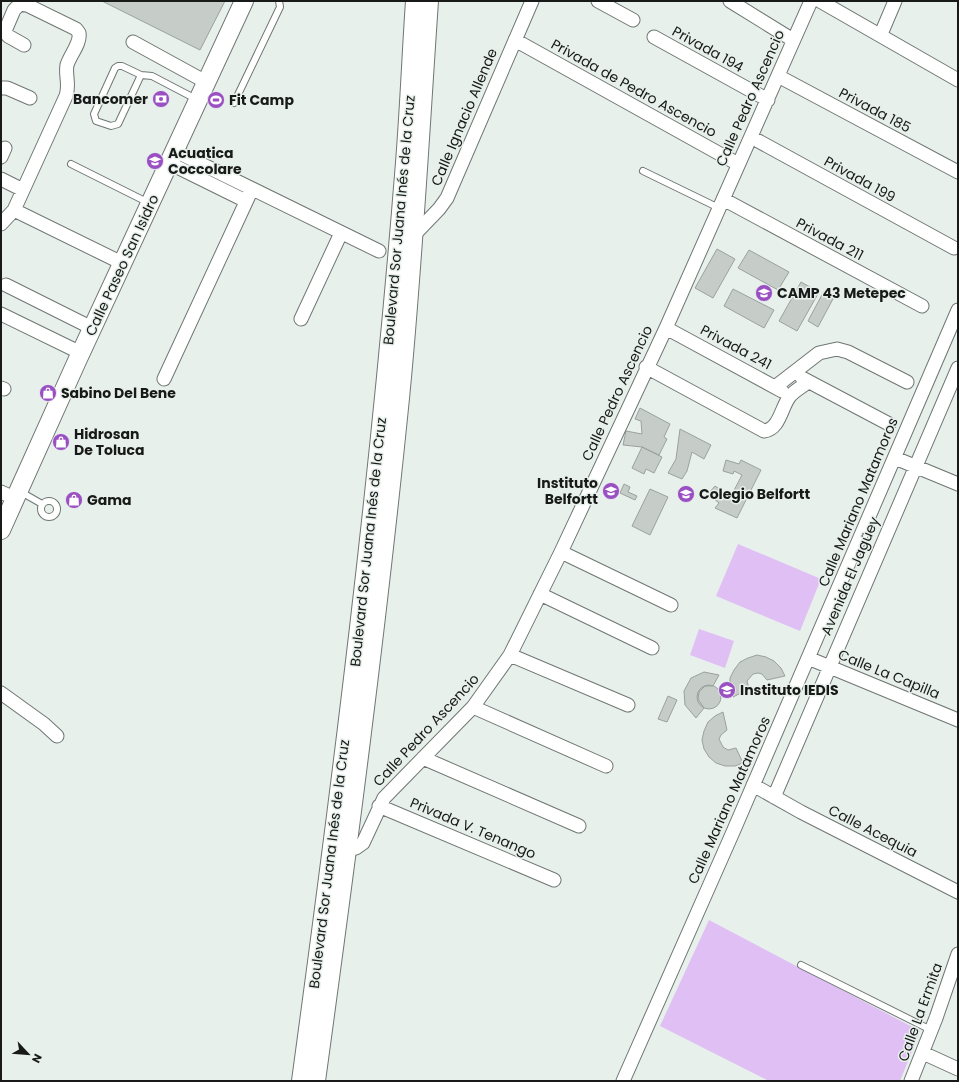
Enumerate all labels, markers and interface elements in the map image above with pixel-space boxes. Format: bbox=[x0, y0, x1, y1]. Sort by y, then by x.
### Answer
street label: Privada 194 bbox=[669, 21, 747, 77]
street label: Calle Pedro Ascencio bbox=[711, 27, 789, 169]
street label: Privada de Pedro Ascencio bbox=[548, 34, 720, 142]
street label: Calle Ignacio Allende bbox=[426, 45, 502, 189]
street label: Privada 185 bbox=[835, 83, 915, 137]
place label: Bancomer bbox=[73, 89, 148, 109]
bank icon: Bancomer bbox=[151, 89, 171, 109]
sports icon: Fit Camp bbox=[206, 90, 226, 110]
place label: Fit Camp bbox=[229, 90, 294, 110]
street label: Boulevard Sor Juana Inés de la Cruz bbox=[378, 94, 420, 346]
place label: Acuatica Coccolare bbox=[168, 143, 242, 179]
school or university icon: Acuatica Coccolare bbox=[145, 151, 165, 171]
street label: Privada 199 bbox=[821, 151, 899, 207]
street label: Calle Paseo San Isidro bbox=[80, 191, 164, 339]
street label: Privada 211 bbox=[793, 213, 867, 265]
school or university icon: CAMP 43 Metepec bbox=[754, 283, 774, 303]
place label: CAMP 43 Metepec bbox=[777, 283, 906, 303]
street label: Privada 241 bbox=[697, 320, 775, 374]
street label: Calle Pedro Ascencio bbox=[577, 322, 657, 464]
shop icon: Sabino Del Bene bbox=[38, 383, 58, 403]
place label: Sabino Del Bene bbox=[61, 383, 176, 403]
street label: Calle Mariano Matamoros bbox=[813, 414, 903, 590]
street label: Boulevard Sor Juana Inés de la Cruz bbox=[345, 416, 391, 668]
place label: Hidrosan De Toluca bbox=[74, 424, 145, 460]
shop icon: Hidrosan De Toluca bbox=[51, 432, 71, 452]
place label: Instituto Belfortt bbox=[537, 473, 598, 509]
school or university icon: Instituto Belfortt bbox=[601, 481, 621, 501]
school or university icon: Colegio Belfortt bbox=[676, 484, 696, 504]
place label: Colegio Belfortt bbox=[699, 484, 810, 504]
shop icon: Gama bbox=[64, 490, 84, 510]
place label: Gama bbox=[87, 490, 132, 510]
street label: Avenida El Jagüey bbox=[816, 513, 884, 638]
street label: Calle La Capilla bbox=[835, 644, 943, 704]
street label: Calle Pedro Ascencio bbox=[368, 669, 484, 791]
school or university icon: Instituto IEDIS bbox=[717, 680, 737, 700]
place label: Instituto IEDIS bbox=[740, 680, 839, 700]
street label: Calle Mariano Matamoros bbox=[683, 713, 775, 887]
street label: Boulevard Sor Juana Inés de la Cruz bbox=[304, 738, 354, 990]
street label: Privada V. Tenango bbox=[407, 792, 539, 864]
street label: Calle Acequia bbox=[825, 800, 921, 862]
street label: Calle La Ermita bbox=[893, 960, 947, 1064]
north arrow bbox=[8, 1034, 48, 1074]
text: N bbox=[28, 1051, 46, 1066]

